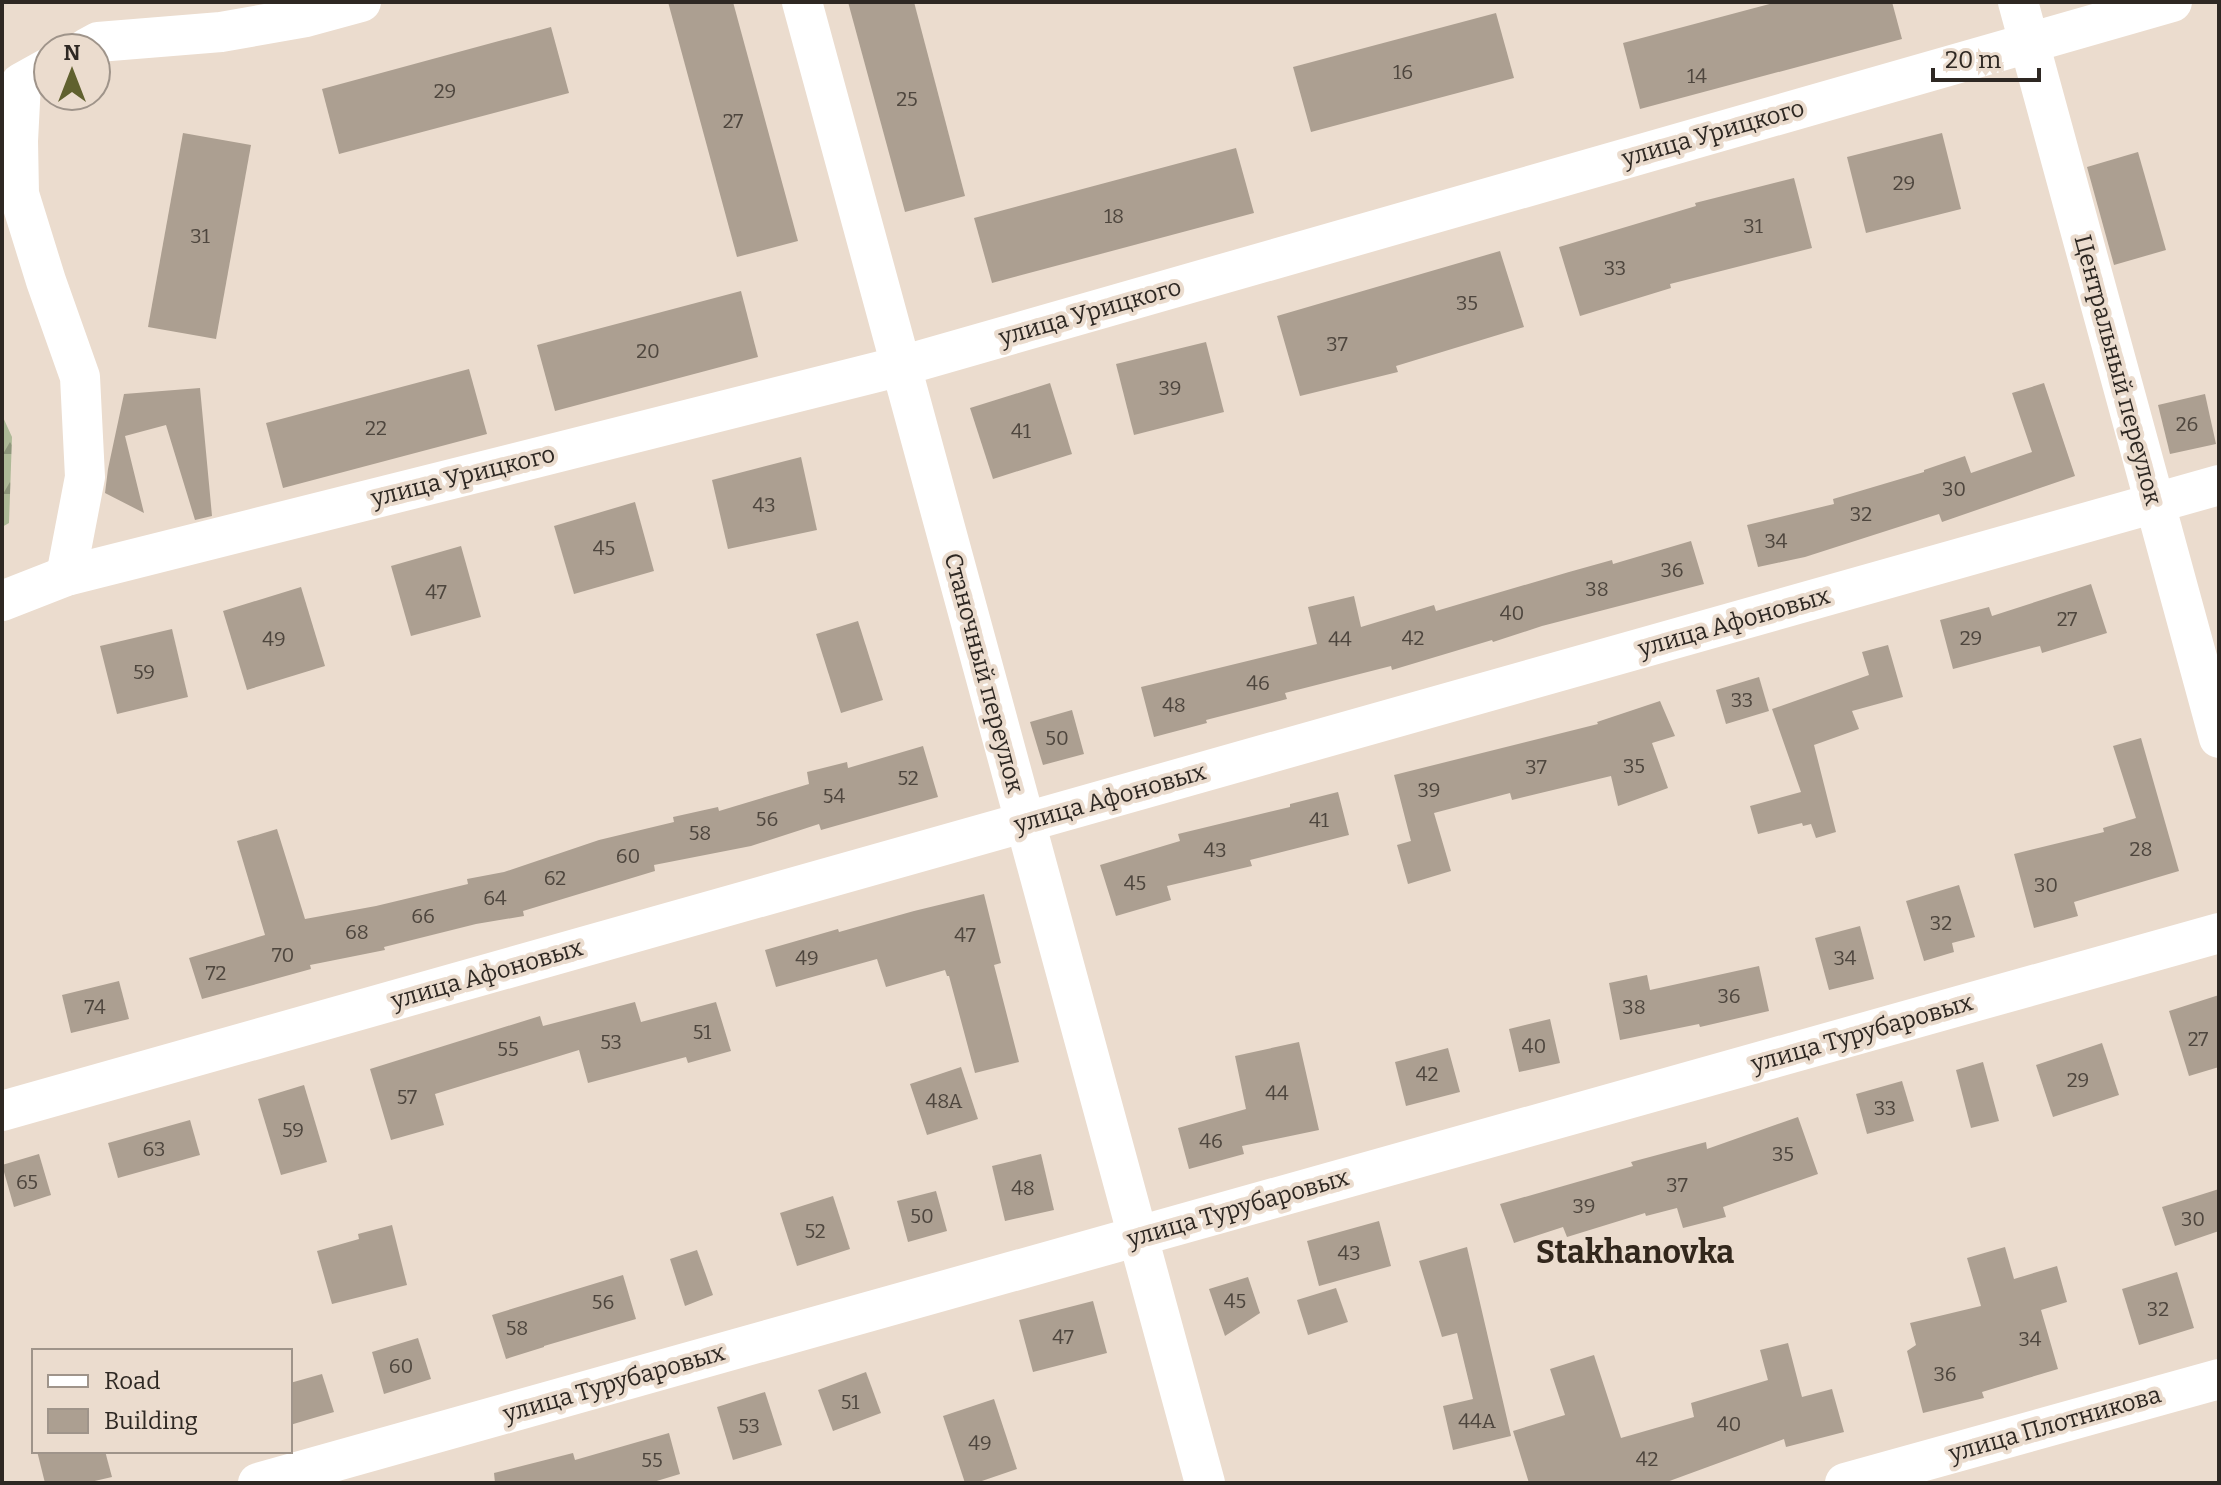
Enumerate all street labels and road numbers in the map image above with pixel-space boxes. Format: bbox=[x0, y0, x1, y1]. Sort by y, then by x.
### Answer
street label: улица Урицкого bbox=[1618, 94, 1807, 173]
street label: Центральный переулок bbox=[2068, 232, 2168, 508]
street label: улица Урицкого bbox=[995, 273, 1184, 352]
street label: улица Урицкого bbox=[367, 440, 558, 513]
street label: Станочный переулок bbox=[938, 550, 1030, 796]
street label: улица Афоновых bbox=[1634, 581, 1833, 663]
street label: улица Афоновых bbox=[1010, 757, 1209, 839]
street label: улица Афоновых bbox=[387, 933, 586, 1015]
street label: улица Турубаровых bbox=[1747, 988, 1976, 1078]
street label: улица Турубаровых bbox=[1123, 1163, 1352, 1253]
street label: улица Турубаровых bbox=[499, 1338, 728, 1428]
street label: улица Плотникова bbox=[1945, 1380, 2164, 1468]

